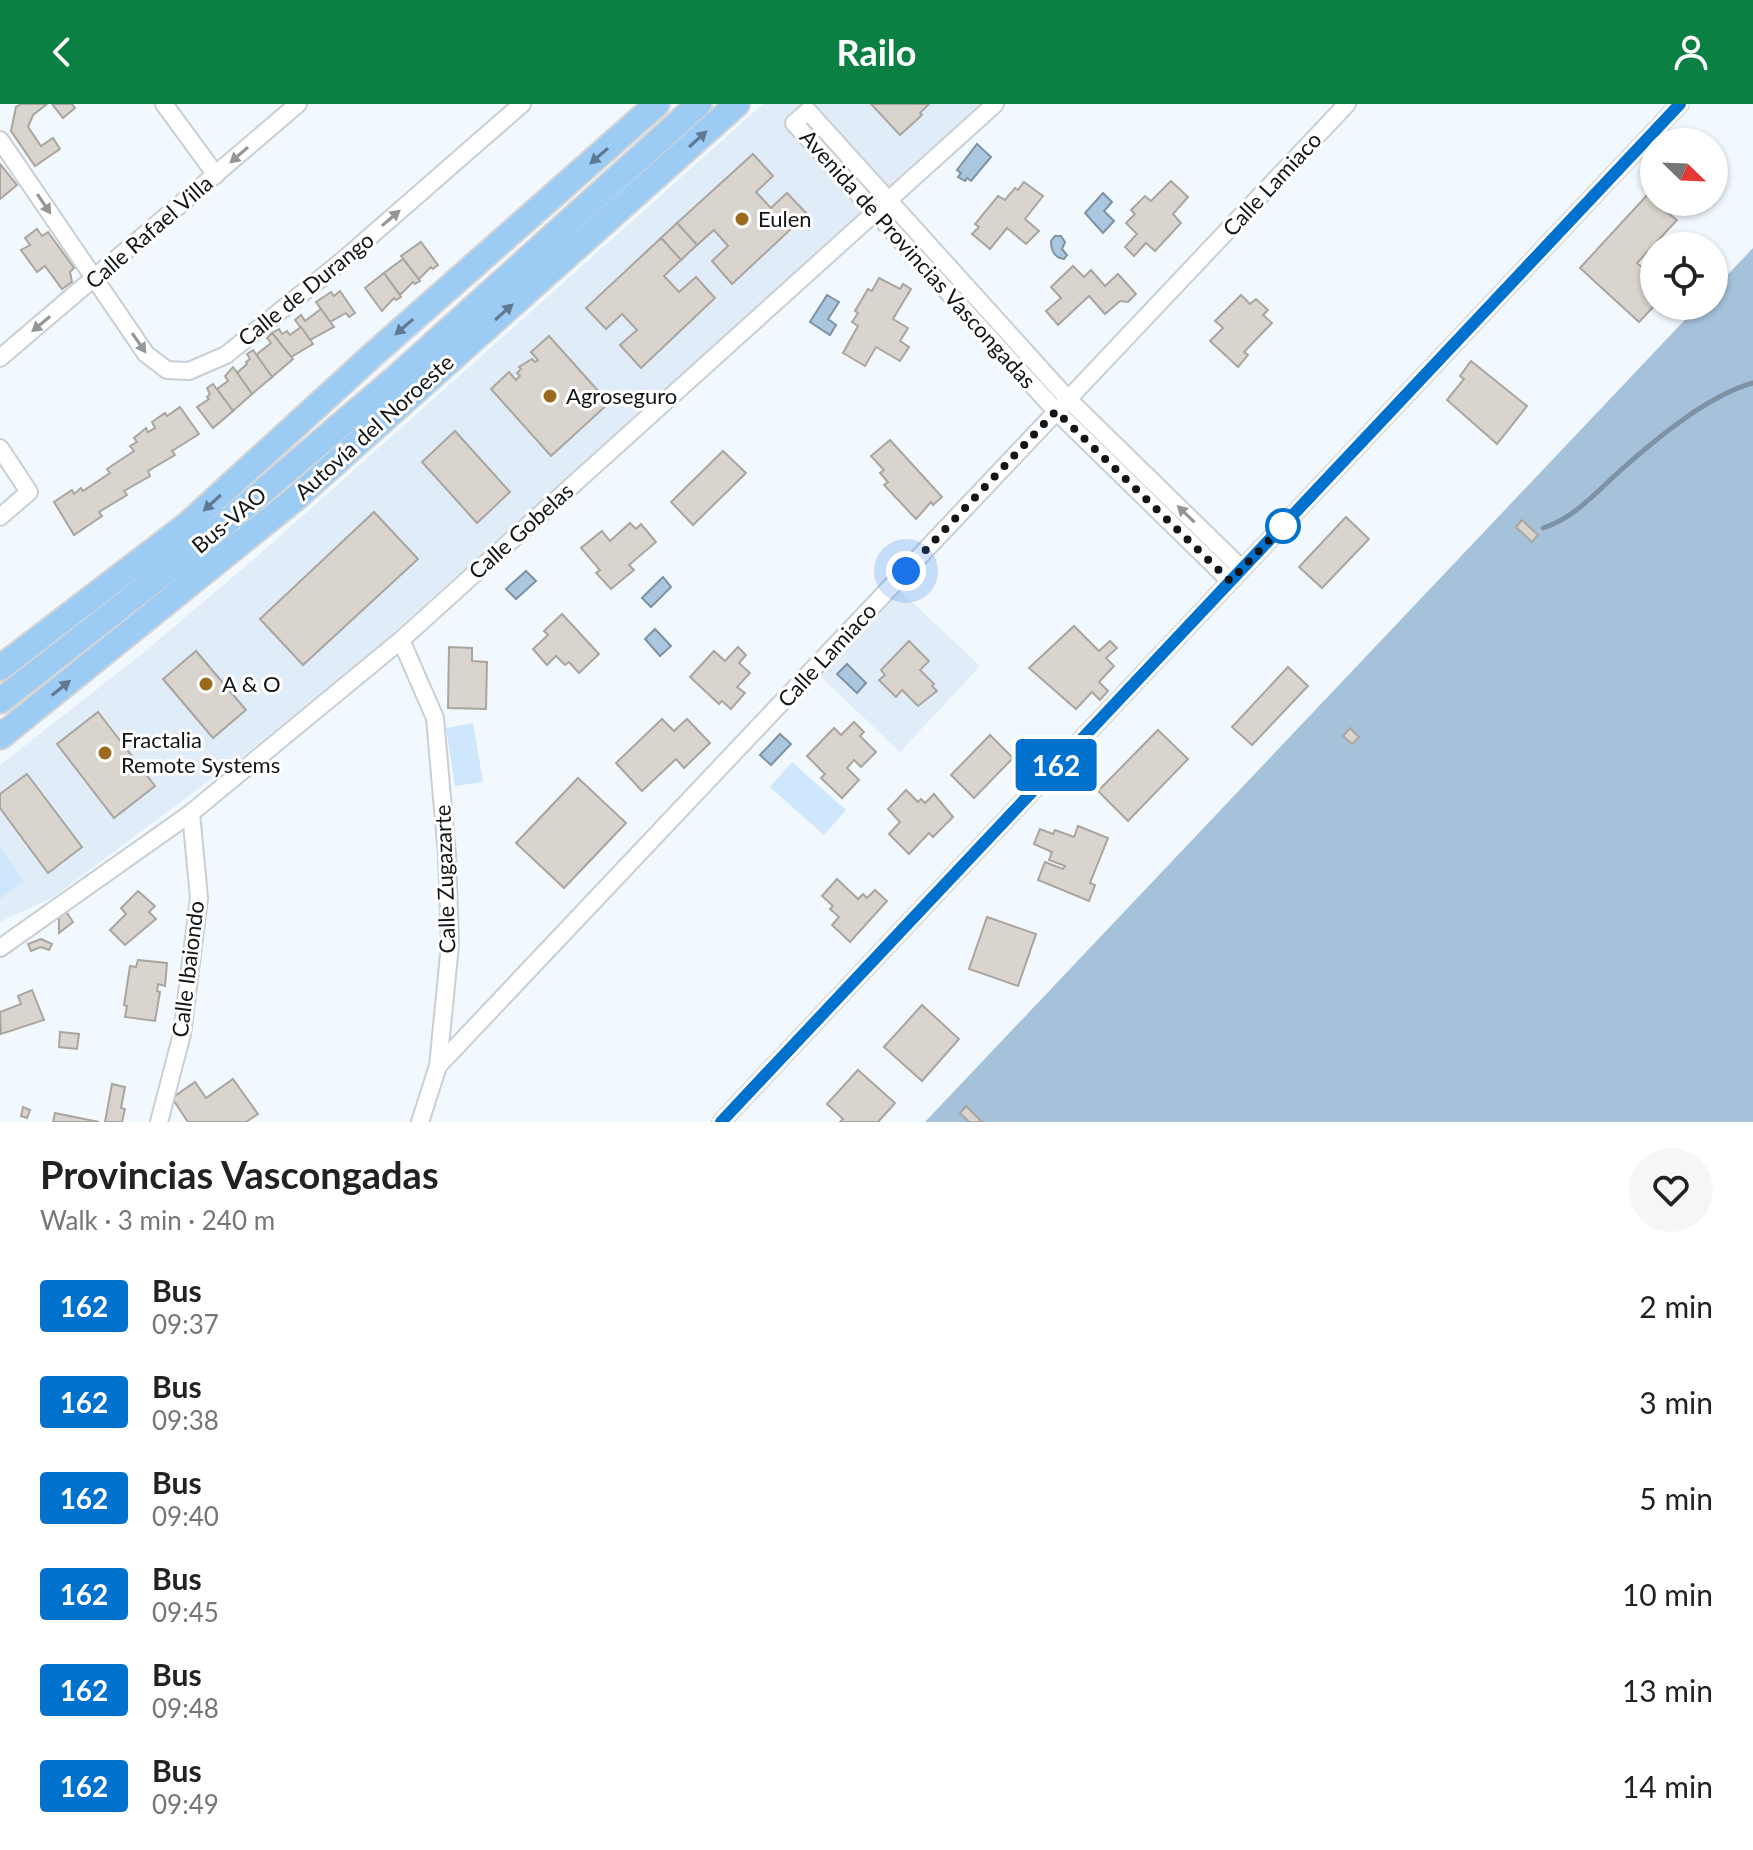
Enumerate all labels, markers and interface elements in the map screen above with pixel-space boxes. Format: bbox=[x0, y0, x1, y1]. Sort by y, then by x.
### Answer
icon: back bbox=[40, 30, 84, 74]
text: Railo bbox=[837, 30, 916, 74]
icon: person bbox=[1669, 30, 1713, 74]
street label: Avenida de Provincias Vascongadas bbox=[795, 124, 1042, 394]
street label: Calle Lamiaco bbox=[1217, 126, 1327, 241]
north arrow bbox=[1640, 128, 1728, 216]
map controls bbox=[1640, 128, 1728, 320]
one-way arrow bbox=[687, 131, 707, 148]
one-way arrow bbox=[229, 146, 249, 163]
one-way arrow bbox=[589, 146, 608, 164]
street label: Calle Rafael Villa bbox=[80, 169, 218, 294]
one-way arrow bbox=[36, 194, 51, 215]
place label: Eulen bbox=[758, 205, 812, 232]
one-way arrow bbox=[381, 210, 400, 228]
marker: Eulen bbox=[733, 210, 751, 228]
street label: Calle de Durango bbox=[233, 226, 379, 351]
button: locate bbox=[1640, 232, 1728, 320]
one-way arrow bbox=[493, 304, 513, 321]
one-way arrow bbox=[31, 315, 51, 332]
one-way arrow bbox=[394, 318, 413, 336]
one-way arrow bbox=[131, 332, 146, 353]
street label: Autovía del Noroeste bbox=[289, 348, 459, 505]
place label: Agroseguro bbox=[566, 382, 677, 409]
marker: Agroseguro bbox=[541, 387, 559, 405]
street label: Calle Gobelas bbox=[463, 477, 578, 585]
street label: Bus-VAO bbox=[186, 481, 271, 559]
one-way arrow bbox=[202, 493, 221, 511]
one-way arrow bbox=[1177, 505, 1196, 524]
unlabelled marker bbox=[1266, 509, 1300, 543]
your location bbox=[886, 551, 926, 591]
street label: Calle Lamiaco bbox=[772, 597, 882, 712]
place label: A & O bbox=[222, 670, 281, 697]
marker: A & O bbox=[197, 675, 215, 693]
one-way arrow bbox=[51, 680, 71, 697]
place label: Fractalia Remote Systems bbox=[121, 726, 280, 778]
line badge: 162 bbox=[1010, 739, 1102, 791]
marker: Fractalia Remote Systems bbox=[96, 744, 114, 762]
text: 162 bbox=[1032, 748, 1080, 782]
street label: Calle Zugazarte bbox=[428, 804, 461, 954]
street label: Calle Ibaiondo bbox=[166, 899, 209, 1039]
button: heart bbox=[1629, 1148, 1713, 1232]
text: Provincias Vascongadas bbox=[40, 1151, 439, 1197]
text: Walk · 3 min · 240 m bbox=[40, 1204, 275, 1236]
text: Bus bbox=[152, 1272, 202, 1308]
text: 2 min bbox=[1639, 1288, 1713, 1324]
text: 162 bbox=[60, 1289, 108, 1323]
text: 09:37 bbox=[152, 1308, 219, 1340]
text: Bus bbox=[152, 1368, 202, 1404]
text: 3 min bbox=[1639, 1384, 1713, 1420]
text: 162 bbox=[60, 1385, 108, 1419]
text: 09:38 bbox=[152, 1404, 219, 1436]
text: Bus bbox=[152, 1464, 202, 1500]
text: 5 min bbox=[1639, 1480, 1713, 1516]
text: 162 bbox=[60, 1481, 108, 1515]
text: 09:40 bbox=[152, 1500, 219, 1532]
text: Bus bbox=[152, 1560, 202, 1596]
text: 10 min bbox=[1622, 1576, 1713, 1612]
text: 162 bbox=[60, 1577, 108, 1611]
text: 09:45 bbox=[152, 1596, 219, 1628]
text: Bus bbox=[152, 1656, 202, 1692]
text: 13 min bbox=[1622, 1672, 1713, 1708]
text: 162 bbox=[60, 1673, 108, 1707]
text: 09:48 bbox=[152, 1692, 219, 1724]
text: Bus bbox=[152, 1752, 202, 1788]
text: 14 min bbox=[1622, 1768, 1713, 1804]
text: 162 bbox=[60, 1769, 108, 1803]
text: 09:49 bbox=[152, 1788, 219, 1820]

